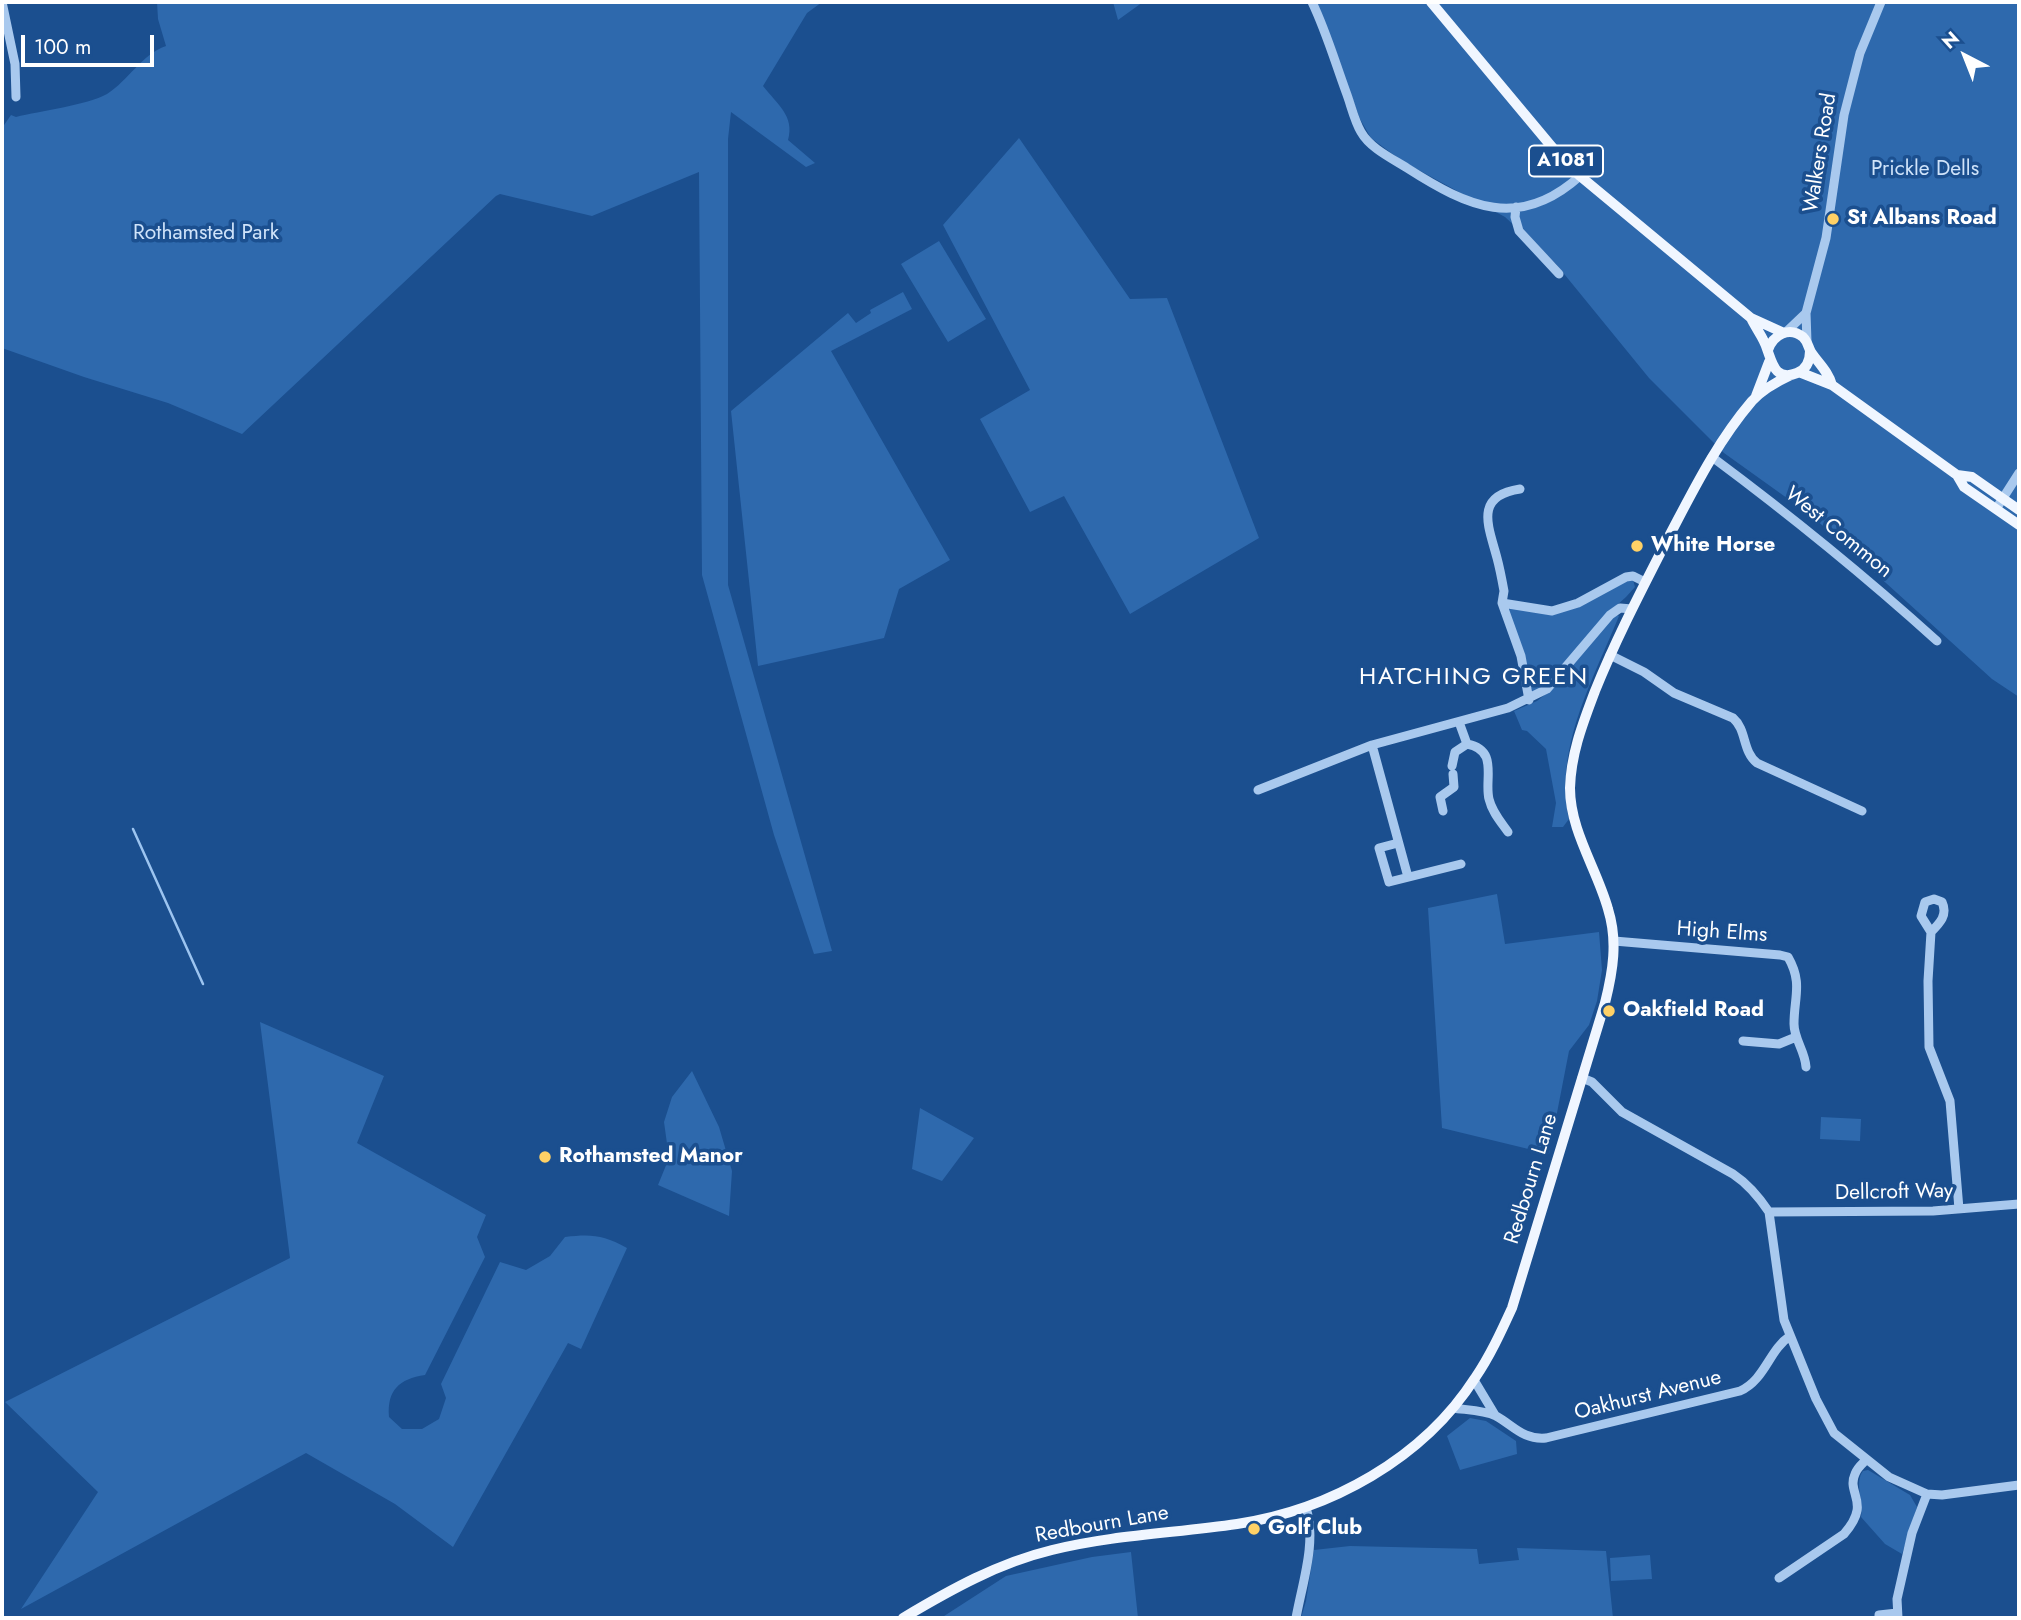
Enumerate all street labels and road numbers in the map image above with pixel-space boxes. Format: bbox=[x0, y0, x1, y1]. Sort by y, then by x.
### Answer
street label: Walkers Road bbox=[1799, 91, 1843, 215]
road number: A1081 bbox=[1529, 146, 1603, 176]
street label: West Common bbox=[1779, 482, 1897, 584]
street label: High Elms bbox=[1676, 917, 1768, 949]
street label: Redbourn Lane bbox=[1500, 1111, 1564, 1247]
street label: Dellcroft Way bbox=[1835, 1179, 1953, 1207]
street label: Oakhurst Avenue bbox=[1572, 1366, 1724, 1426]
street label: Redbourn Lane bbox=[1033, 1501, 1171, 1549]

